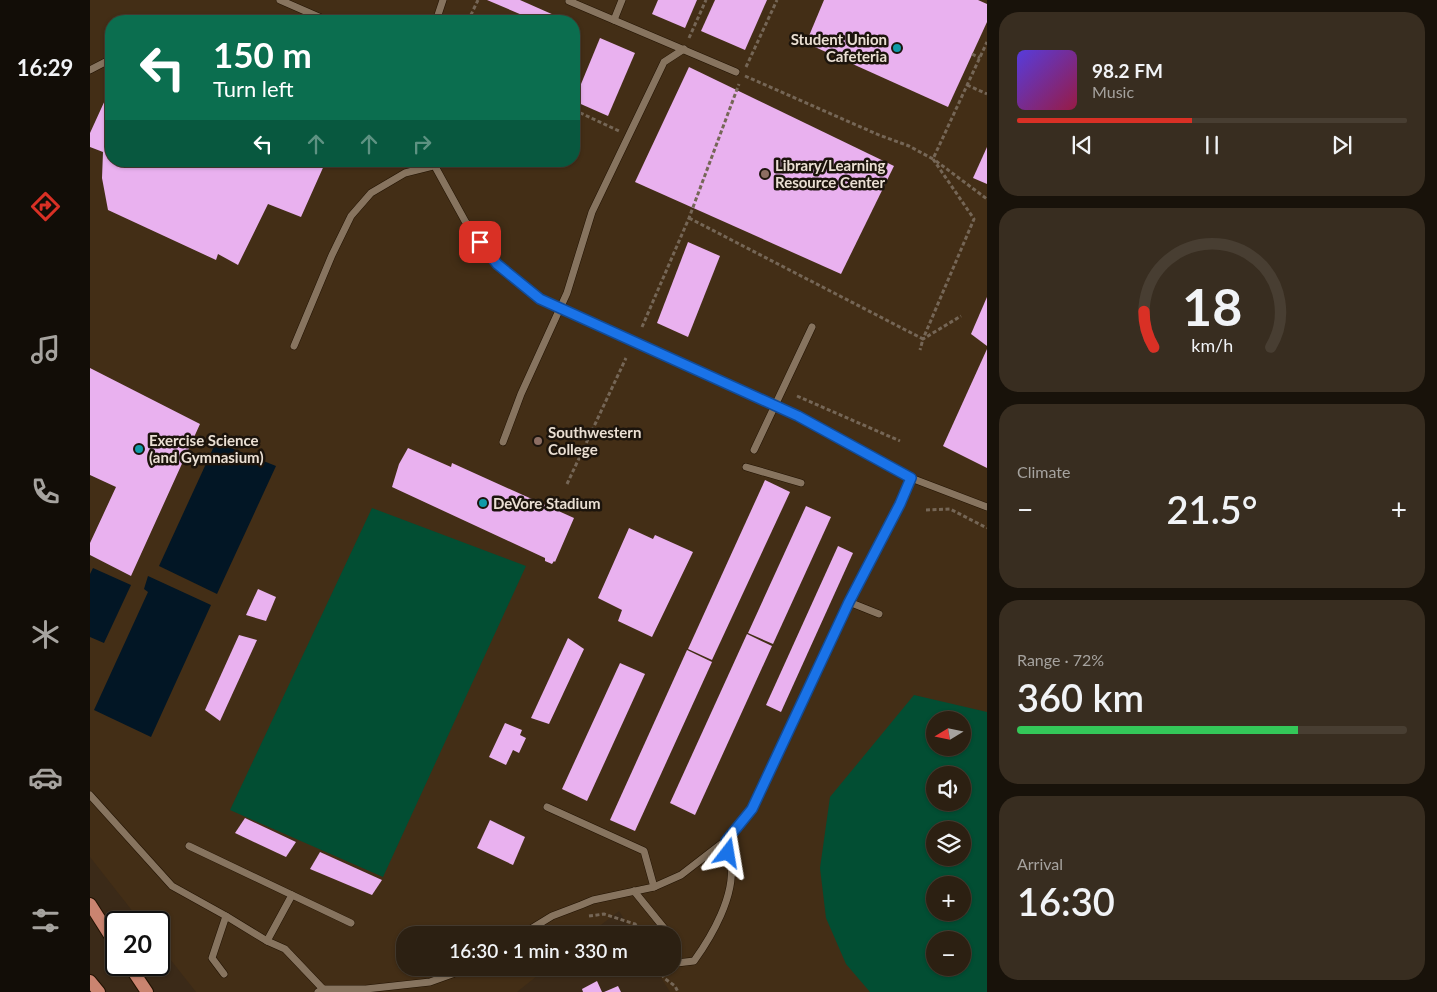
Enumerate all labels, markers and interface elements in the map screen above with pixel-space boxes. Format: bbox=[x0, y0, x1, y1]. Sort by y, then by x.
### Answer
place label: Student Union Cafeteria bbox=[791, 30, 887, 65]
text: 150 m bbox=[213, 33, 312, 75]
icon: left bbox=[130, 35, 195, 100]
marker: Student Union Cafeteria bbox=[891, 42, 903, 54]
text: 16:29 bbox=[17, 54, 73, 81]
text: 98.2 FM bbox=[1092, 59, 1163, 82]
text: Turn left bbox=[213, 75, 294, 102]
text: Music bbox=[1092, 82, 1134, 101]
icon: left bbox=[249, 130, 277, 158]
icon: ahead bbox=[302, 130, 330, 158]
icon: ahead bbox=[355, 130, 383, 158]
icon: right bbox=[408, 130, 436, 158]
icon: previous bbox=[1068, 131, 1096, 159]
icon: pause bbox=[1198, 131, 1226, 159]
icon: next bbox=[1328, 131, 1356, 159]
place label: Library/Learning Resource Center bbox=[775, 156, 886, 191]
marker: Library/Learning Resource Center bbox=[759, 168, 771, 180]
icon: directions bbox=[28, 189, 63, 224]
pin bbox=[459, 221, 501, 263]
icon: arrive bbox=[466, 228, 494, 256]
text: 18 bbox=[1182, 275, 1242, 337]
icon: music bbox=[28, 332, 63, 367]
text: km/h bbox=[1191, 334, 1233, 356]
place label: Southwestern College bbox=[548, 423, 641, 458]
place label: Exercise Science (and Gymnasium) bbox=[149, 431, 264, 466]
marker: Southwestern College bbox=[532, 435, 544, 447]
marker: Exercise Science (and Gymnasium) bbox=[133, 443, 145, 455]
text: Climate bbox=[1017, 462, 1070, 481]
icon: phone bbox=[28, 474, 63, 509]
text: 21.5° bbox=[1167, 486, 1257, 532]
text: − bbox=[1017, 492, 1033, 526]
text: + bbox=[1391, 492, 1407, 526]
place label: DeVore Stadium bbox=[493, 494, 600, 512]
marker: DeVore Stadium bbox=[477, 497, 489, 509]
icon: climate bbox=[28, 617, 63, 652]
text: Range · 72% bbox=[1017, 650, 1104, 669]
text: 360 km bbox=[1017, 674, 1144, 720]
north arrow bbox=[926, 711, 971, 756]
map controls bbox=[926, 711, 971, 976]
icon: car bbox=[28, 760, 63, 795]
button: sound bbox=[926, 766, 971, 811]
button: layers bbox=[926, 821, 971, 866]
position arrow bbox=[701, 826, 753, 878]
text: Arrival bbox=[1017, 854, 1063, 873]
button: + bbox=[926, 876, 971, 921]
text: 16:30 bbox=[1017, 878, 1115, 924]
icon: filters bbox=[28, 903, 63, 938]
speed limit sign: 20 bbox=[105, 911, 170, 976]
button: − bbox=[926, 931, 971, 976]
text: 16:30 · 1 min · 330 m bbox=[449, 939, 628, 962]

